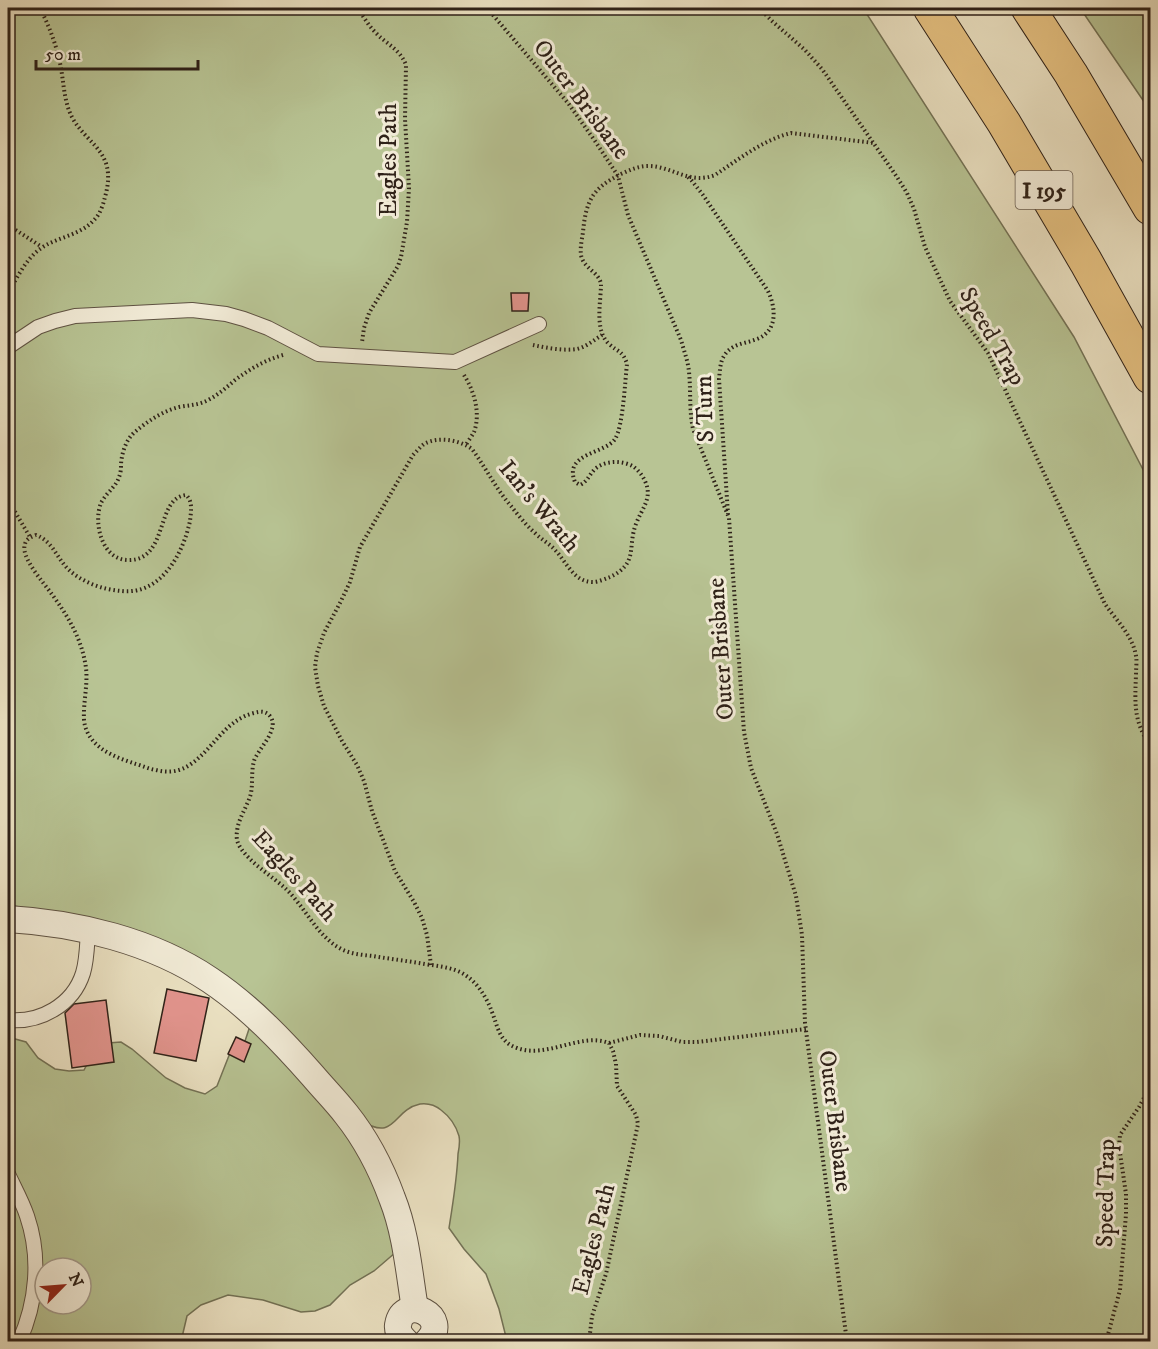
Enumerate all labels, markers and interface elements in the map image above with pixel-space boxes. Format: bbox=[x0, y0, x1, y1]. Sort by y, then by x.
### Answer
scale bar bbox=[36, 33, 198, 71]
street label: Outer Brisbane bbox=[526, 34, 636, 166]
text: 50 m bbox=[45, 44, 81, 66]
street label: Eagles Path bbox=[374, 103, 404, 217]
road number: I 195 bbox=[1016, 171, 1072, 209]
street label: Speed Trap bbox=[952, 282, 1032, 391]
street label: S Turn bbox=[689, 374, 721, 443]
street label: Ian's Wrath bbox=[492, 454, 587, 559]
street label: Outer Brisbane bbox=[701, 577, 741, 721]
street label: Eagles Path bbox=[245, 823, 344, 928]
street label: Outer Brisbane bbox=[811, 1049, 859, 1194]
street label: Speed Trap bbox=[1090, 1139, 1122, 1248]
street label: Eagles Path bbox=[566, 1180, 622, 1298]
north arrow bbox=[33, 1256, 93, 1316]
text: N bbox=[64, 1270, 88, 1290]

